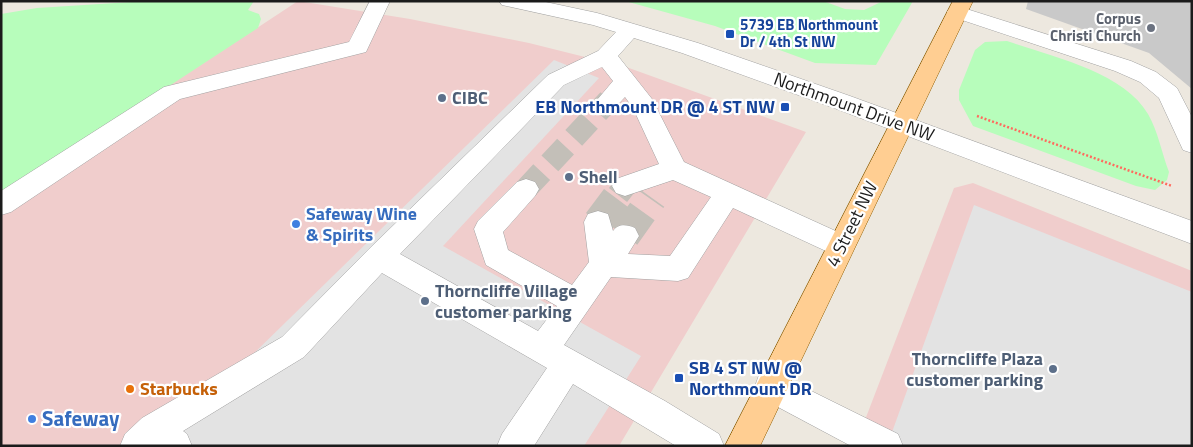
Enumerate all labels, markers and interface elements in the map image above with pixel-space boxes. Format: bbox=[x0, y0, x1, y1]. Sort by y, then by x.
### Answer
place label: Corpus Christi Church bbox=[1050, 7, 1141, 47]
place label: 5739 EB Northmount Dr / 4th St NW bbox=[740, 13, 878, 53]
marker: Corpus Christi Church bbox=[1145, 22, 1157, 34]
marker: 5739 EB Northmount Dr / 4th St NW bbox=[724, 28, 736, 40]
street label: Northmount Drive NW bbox=[770, 65, 938, 148]
place label: CIBC bbox=[452, 84, 488, 111]
marker: CIBC bbox=[436, 92, 448, 104]
place label: EB Northmount DR @ 4 ST NW bbox=[535, 93, 775, 120]
marker: EB Northmount DR @ 4 ST NW bbox=[779, 101, 791, 113]
place label: Shell bbox=[579, 163, 618, 190]
marker: Shell bbox=[563, 171, 575, 183]
street label: 4 Street NW bbox=[819, 176, 884, 271]
place label: Safeway Wine & Spirits bbox=[306, 200, 417, 248]
marker: Safeway Wine & Spirits bbox=[290, 218, 302, 230]
place label: Thorncliffe Village customer parking bbox=[435, 277, 577, 325]
marker: Thorncliffe Village customer parking bbox=[419, 295, 431, 307]
place label: Thorncliffe Plaza customer parking bbox=[906, 345, 1043, 393]
place label: SB 4 ST NW @ Northmount DR bbox=[689, 354, 812, 402]
marker: Thorncliffe Plaza customer parking bbox=[1047, 363, 1059, 375]
marker: SB 4 ST NW @ Northmount DR bbox=[673, 372, 685, 384]
place label: Starbucks bbox=[140, 375, 218, 402]
marker: Starbucks bbox=[124, 383, 136, 395]
place label: Safeway bbox=[42, 402, 120, 434]
marker: Safeway bbox=[26, 413, 38, 425]

